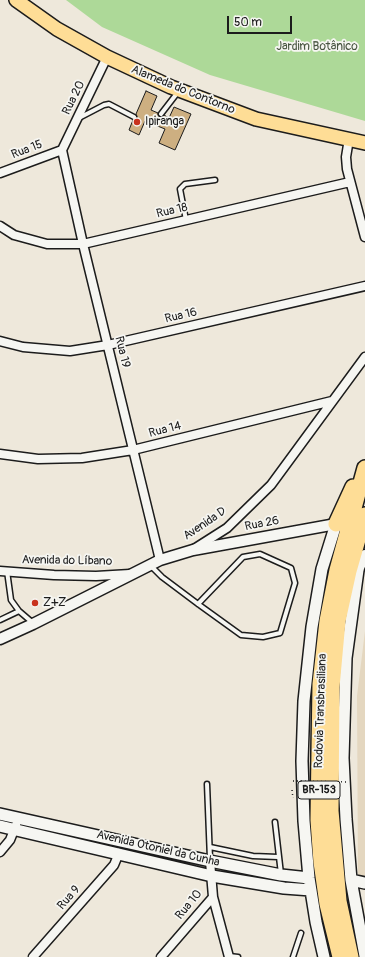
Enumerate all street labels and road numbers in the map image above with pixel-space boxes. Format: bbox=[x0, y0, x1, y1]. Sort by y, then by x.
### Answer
street label: Alameda do Contorno bbox=[129, 63, 237, 117]
street label: Rua 20 bbox=[60, 79, 88, 117]
street label: Rua 15 bbox=[9, 137, 45, 163]
street label: Rua 18 bbox=[155, 200, 189, 222]
street label: Rua 16 bbox=[163, 305, 199, 327]
street label: Rua 19 bbox=[111, 335, 133, 369]
street label: Rua 14 bbox=[147, 419, 183, 441]
street label: Avenida D bbox=[181, 504, 229, 544]
street label: Rua 26 bbox=[244, 514, 280, 534]
street label: Avenida do Líbano bbox=[22, 553, 112, 569]
street label: Rodovia Transbrasiliana bbox=[312, 653, 330, 769]
road number: BR-153 bbox=[298, 781, 340, 799]
street label: Avenida Otoniel da Cunha bbox=[95, 828, 221, 870]
street label: Rua 9 bbox=[55, 883, 83, 913]
street label: Rua 10 bbox=[173, 887, 205, 923]

